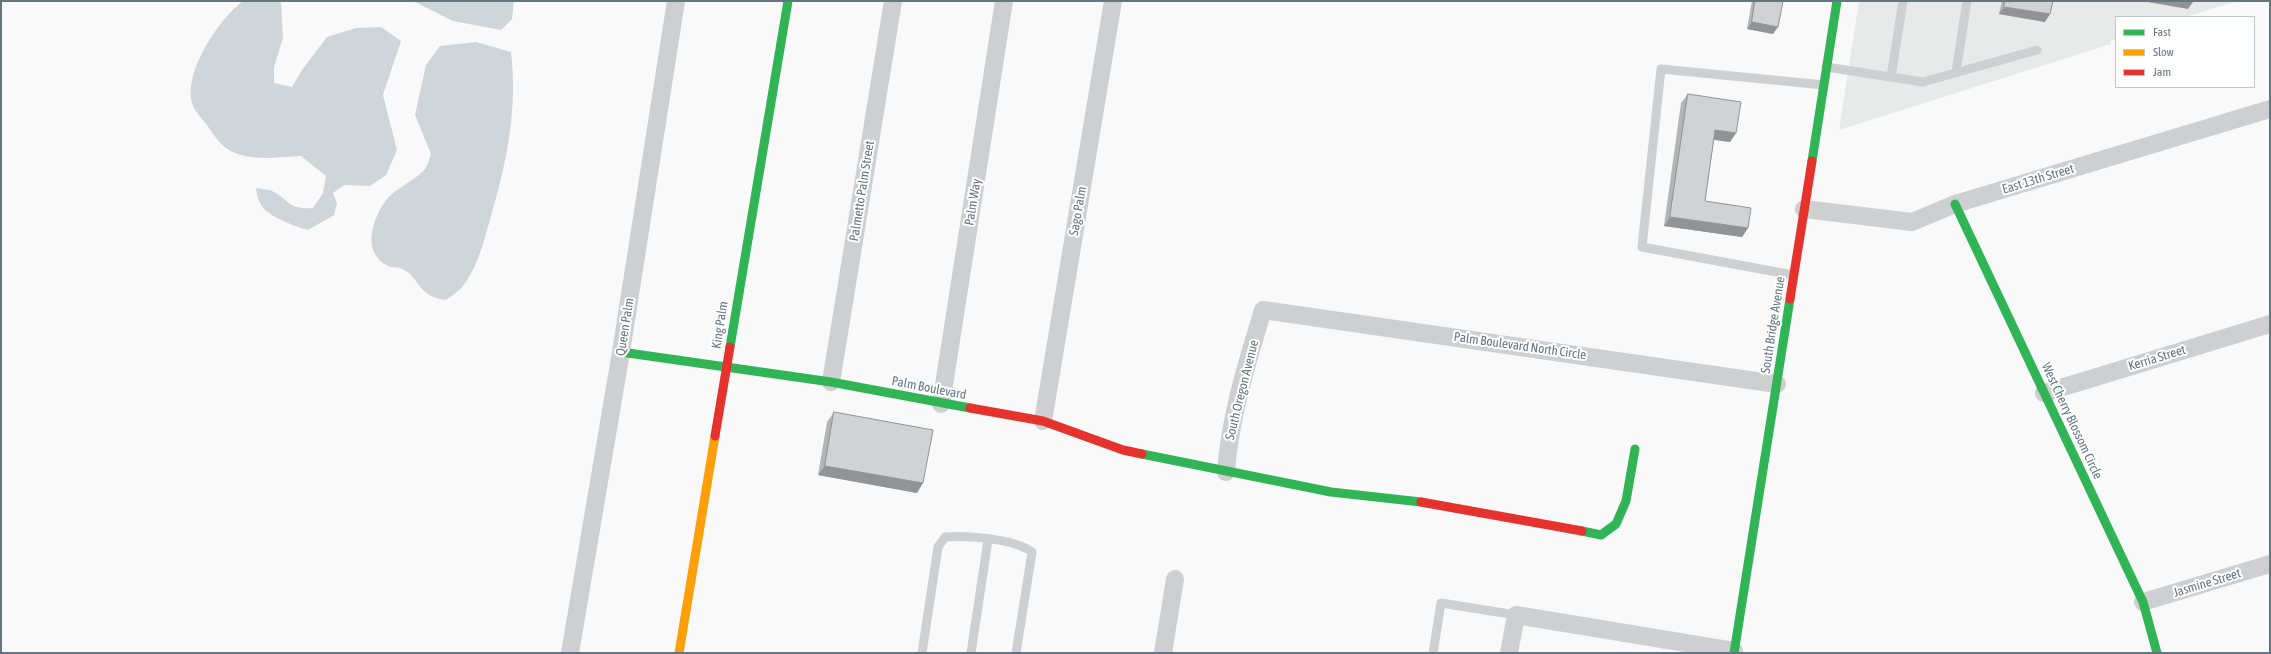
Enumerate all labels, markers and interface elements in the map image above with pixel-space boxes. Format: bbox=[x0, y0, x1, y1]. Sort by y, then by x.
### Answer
legend bbox=[2115, 16, 2255, 88]
text: Fast bbox=[2153, 25, 2171, 39]
text: Slow bbox=[2153, 45, 2174, 59]
text: Jam bbox=[2153, 65, 2171, 79]
street label: Palmetto Palm Street bbox=[846, 140, 878, 242]
street label: East 13th Street bbox=[2000, 161, 2076, 197]
street label: Palm Way bbox=[962, 177, 984, 227]
street label: Sago Palm bbox=[1066, 185, 1090, 237]
street label: South Bridge Avenue bbox=[1758, 275, 1788, 375]
street label: Queen Palm bbox=[613, 297, 637, 357]
street label: King Palm bbox=[709, 300, 731, 350]
street label: Palm Boulevard North Circle bbox=[1453, 329, 1587, 363]
street label: South Oregon Avenue bbox=[1222, 338, 1262, 442]
street label: Kerria Street bbox=[2126, 342, 2188, 374]
street label: West Cherry Blossom Circle bbox=[2038, 360, 2106, 482]
street label: Palm Boulevard bbox=[890, 373, 968, 403]
street label: Jasmine Street bbox=[2171, 565, 2243, 601]

